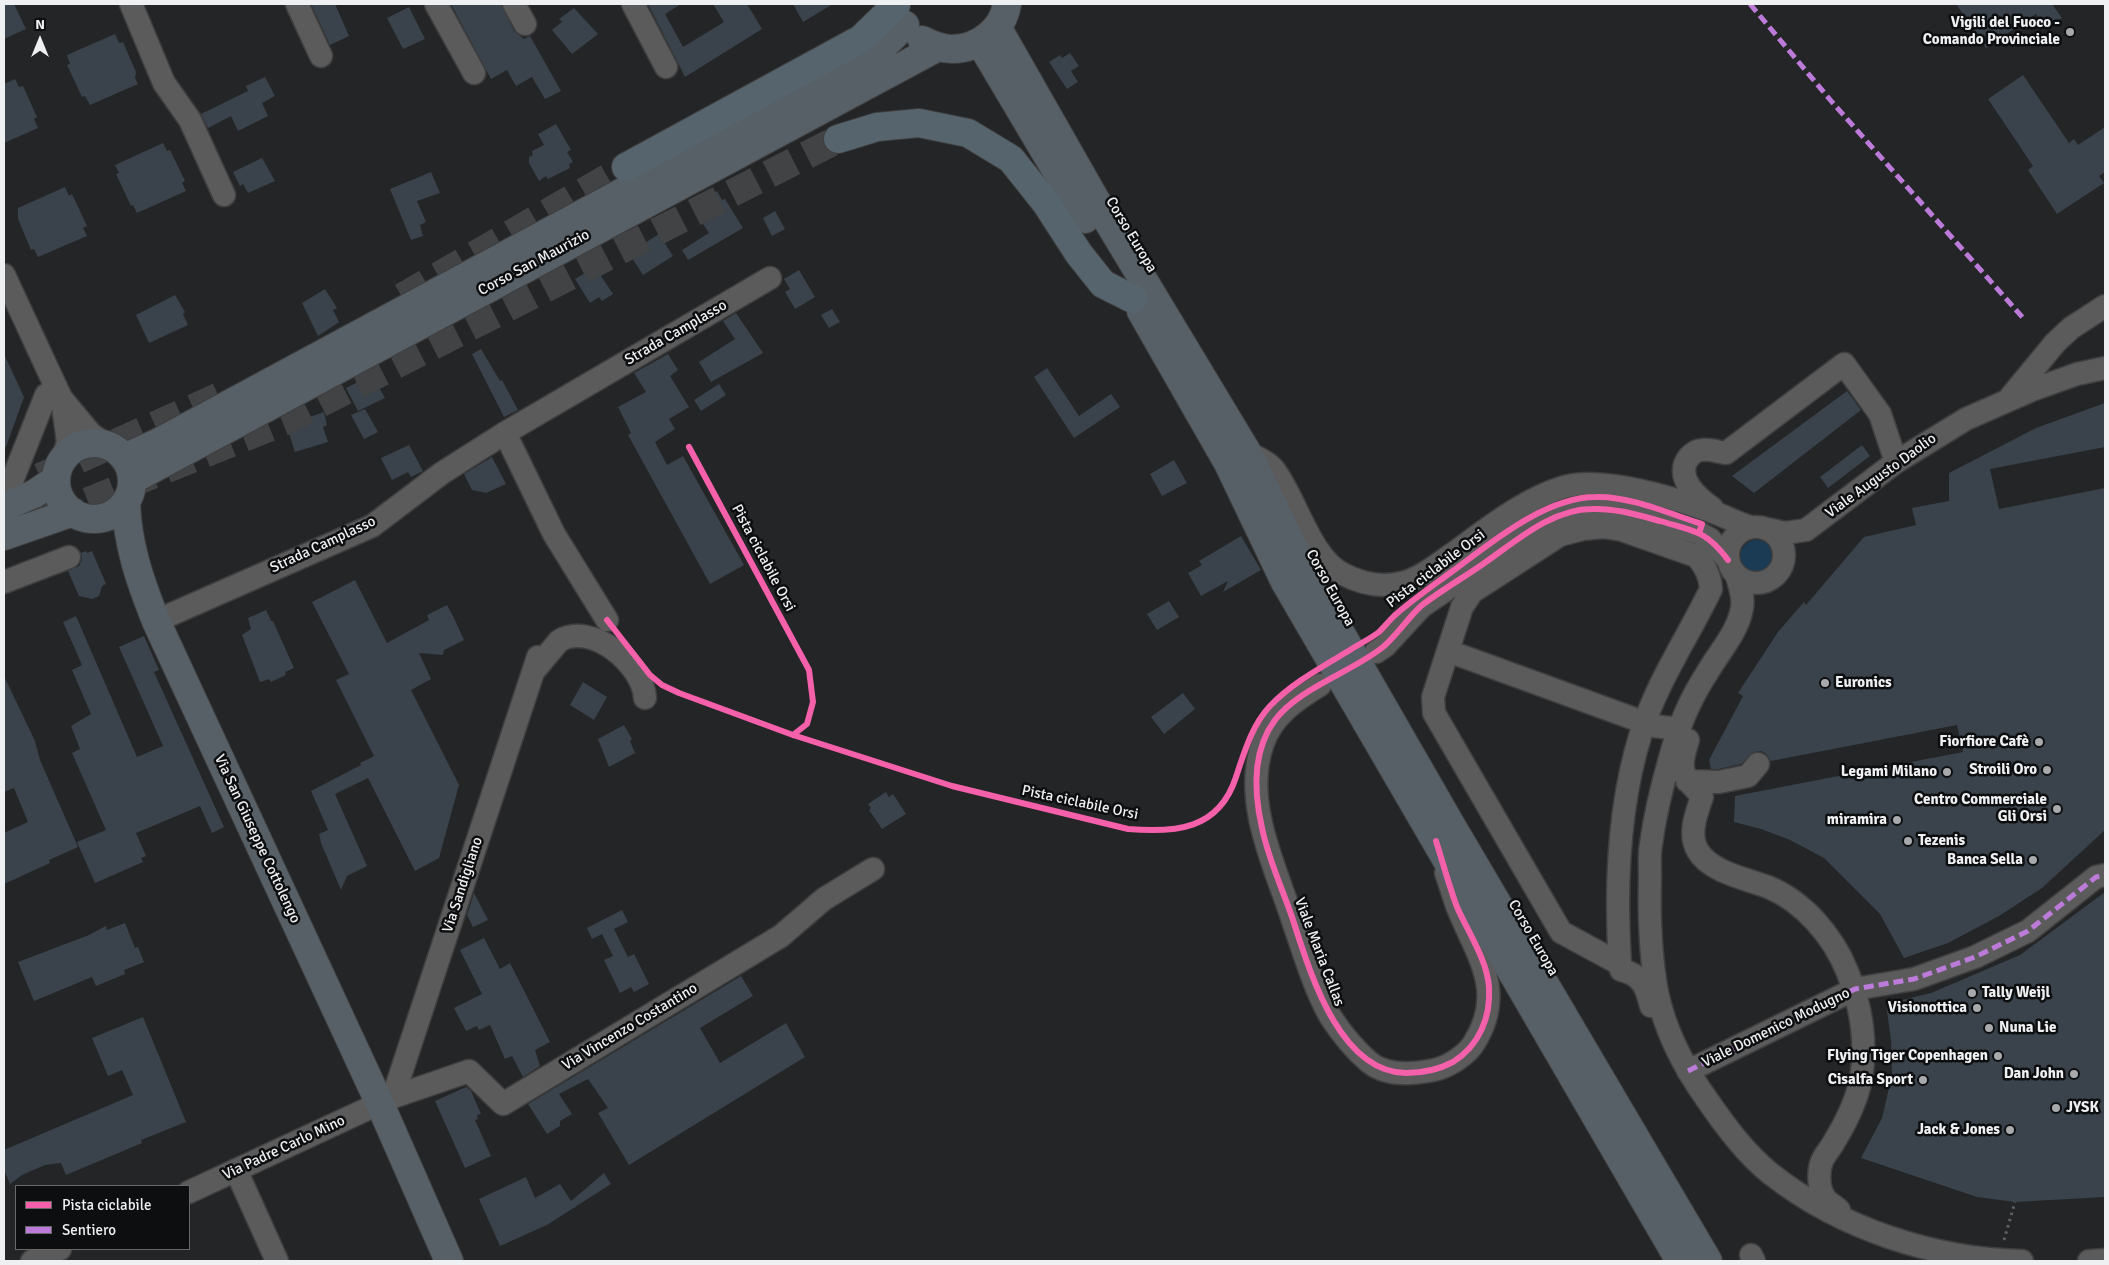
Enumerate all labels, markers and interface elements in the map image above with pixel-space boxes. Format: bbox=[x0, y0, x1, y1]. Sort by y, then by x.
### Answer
place label: Vigili del Fuoco - Comando Provinciale bbox=[1923, 14, 2060, 49]
north arrow bbox=[15, 15, 65, 65]
text: N bbox=[35, 16, 45, 33]
marker: Vigili del Fuoco - Comando Provinciale bbox=[2064, 26, 2076, 38]
street label: Corso Europa bbox=[1101, 194, 1161, 276]
street label: Corso San Maurizio bbox=[475, 226, 593, 300]
street label: Strada Camplasso bbox=[622, 297, 730, 369]
street label: Viale Augusto Daolio bbox=[1822, 430, 1940, 522]
street label: Pista ciclabile Orsi bbox=[727, 501, 799, 615]
street label: Strada Camplasso bbox=[267, 513, 379, 577]
street label: Pista ciclabile Orsi bbox=[1383, 526, 1489, 612]
street label: Corso Europa bbox=[1302, 546, 1358, 630]
place label: Euronics bbox=[1835, 674, 1892, 692]
marker: Euronics bbox=[1819, 677, 1831, 689]
place label: Fiorfiore Cafè bbox=[1939, 733, 2029, 751]
marker: Fiorfiore Cafè bbox=[2033, 736, 2045, 748]
street label: Via San Giuseppe Cottolengo bbox=[210, 752, 304, 926]
place label: Stroili Oro bbox=[1969, 761, 2037, 779]
place label: Legami Milano bbox=[1841, 763, 1937, 781]
marker: Stroili Oro bbox=[2041, 764, 2053, 776]
marker: Legami Milano bbox=[1941, 766, 1953, 778]
street label: Pista ciclabile Orsi bbox=[1020, 782, 1140, 824]
place label: Centro Commerciale Gli Orsi bbox=[1914, 791, 2047, 826]
marker: Centro Commerciale Gli Orsi bbox=[2051, 803, 2063, 815]
place label: miramira bbox=[1827, 811, 1887, 829]
marker: miramira bbox=[1891, 814, 1903, 826]
place label: Tezenis bbox=[1918, 832, 1965, 850]
street label: Via Sandigliano bbox=[439, 835, 487, 935]
marker: Tezenis bbox=[1902, 835, 1914, 847]
place label: Banca Sella bbox=[1947, 851, 2023, 869]
marker: Banca Sella bbox=[2027, 854, 2039, 866]
street label: Viale Maria Callas bbox=[1290, 895, 1348, 1009]
street label: Corso Europa bbox=[1504, 897, 1562, 979]
street label: Via Vincenzo Costantino bbox=[559, 980, 701, 1074]
street label: Viale Domenico Modugno bbox=[1699, 984, 1853, 1072]
place label: Tally Weijl bbox=[1982, 984, 2050, 1002]
marker: Tally Weijl bbox=[1966, 987, 1978, 999]
place label: Visionottica bbox=[1888, 999, 1967, 1017]
marker: Visionottica bbox=[1971, 1002, 1983, 1014]
place label: Nuna Lie bbox=[1999, 1019, 2056, 1037]
marker: Nuna Lie bbox=[1983, 1022, 1995, 1034]
place label: Flying Tiger Copenhagen bbox=[1827, 1047, 1988, 1065]
marker: Flying Tiger Copenhagen bbox=[1992, 1050, 2004, 1062]
place label: Dan John bbox=[2004, 1065, 2064, 1083]
marker: Dan John bbox=[2068, 1068, 2080, 1080]
place label: Cisalfa Sport bbox=[1828, 1071, 1913, 1089]
marker: Cisalfa Sport bbox=[1917, 1074, 1929, 1086]
place label: JYSK bbox=[2066, 1099, 2099, 1117]
marker: JYSK bbox=[2050, 1102, 2062, 1114]
street label: Via Padre Carlo Mino bbox=[220, 1112, 348, 1184]
place label: Jack & Jones bbox=[1917, 1121, 2000, 1139]
marker: Jack & Jones bbox=[2004, 1124, 2016, 1136]
legend bbox=[15, 1185, 190, 1250]
text: Pista ciclabile bbox=[62, 1196, 151, 1214]
text: Sentiero bbox=[62, 1221, 116, 1239]

